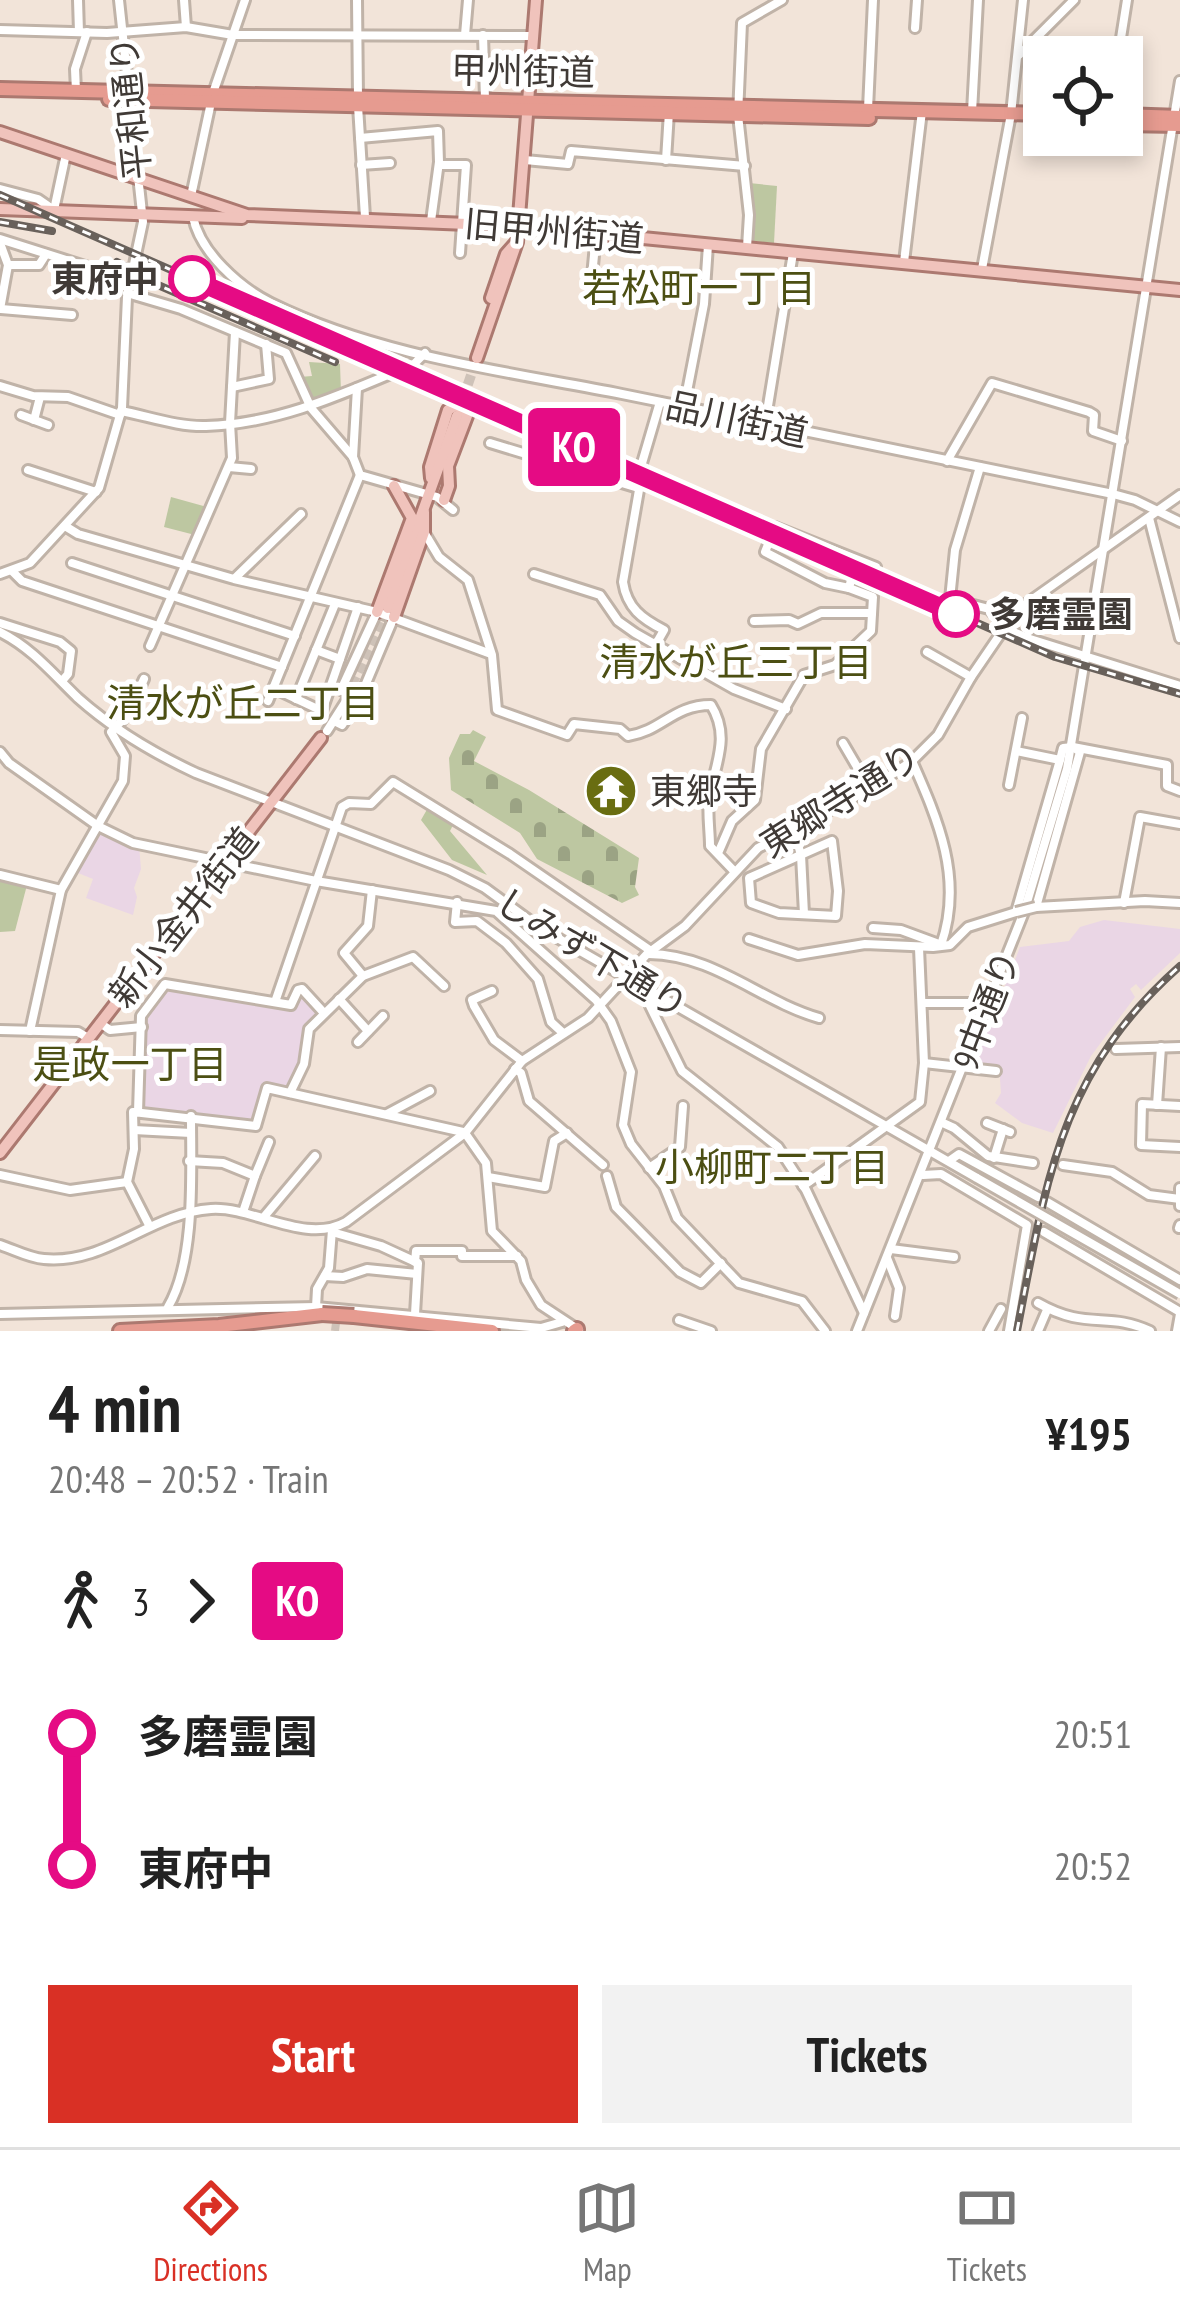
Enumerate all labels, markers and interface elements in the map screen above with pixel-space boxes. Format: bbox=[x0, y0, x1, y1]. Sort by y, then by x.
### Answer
street label: 平和通り bbox=[99, 34, 160, 182]
map controls bbox=[1023, 36, 1143, 156]
button: locate bbox=[1023, 36, 1143, 156]
street label: 甲州街道 bbox=[451, 46, 595, 95]
street label: 旧甲州街道 bbox=[462, 199, 646, 262]
place label: 東府中 bbox=[51, 255, 159, 302]
marker: 東府中 bbox=[170, 257, 214, 301]
district label: 若松町一丁目 bbox=[582, 262, 816, 313]
street label: 品川街道 bbox=[662, 381, 812, 456]
line badge: KO bbox=[520, 408, 628, 486]
text: KO bbox=[552, 419, 596, 474]
place label: 多磨霊園 bbox=[989, 590, 1133, 637]
marker: 多磨霊園 bbox=[934, 592, 978, 636]
district label: 清水が丘三丁目 bbox=[599, 636, 873, 687]
district label: 清水が丘二丁目 bbox=[106, 677, 380, 728]
street label: 東郷寺通り bbox=[751, 732, 929, 867]
temple icon: 東郷寺 bbox=[583, 763, 639, 819]
place label: 東郷寺 bbox=[650, 767, 758, 814]
street label: 新小金井街道 bbox=[98, 817, 268, 1016]
street label: しみず下通り bbox=[488, 877, 697, 1028]
street label: 9中通り bbox=[941, 943, 1030, 1076]
district label: 是政一丁目 bbox=[32, 1038, 228, 1089]
district label: 小柳町二丁目 bbox=[655, 1141, 889, 1192]
text: 4 min bbox=[48, 1365, 181, 1450]
text: ¥195 bbox=[1046, 1404, 1132, 1462]
text: 20:48 – 20:52 · Train bbox=[48, 1453, 329, 1504]
icon: walk bbox=[48, 1568, 114, 1634]
icon: forward bbox=[168, 1568, 234, 1634]
text: KO bbox=[276, 1573, 319, 1628]
text: 3 bbox=[132, 1576, 150, 1627]
text: 多磨霊園 bbox=[138, 1707, 318, 1765]
text: 20:51 bbox=[1054, 1708, 1132, 1759]
text: 東府中 bbox=[138, 1839, 273, 1897]
text: 20:52 bbox=[1054, 1840, 1132, 1891]
button: Start bbox=[48, 1985, 578, 2123]
button: Tickets bbox=[602, 1985, 1132, 2123]
tab: Directions bbox=[153, 2175, 268, 2290]
tab: Map bbox=[574, 2175, 640, 2290]
tab: Tickets bbox=[947, 2175, 1027, 2290]

